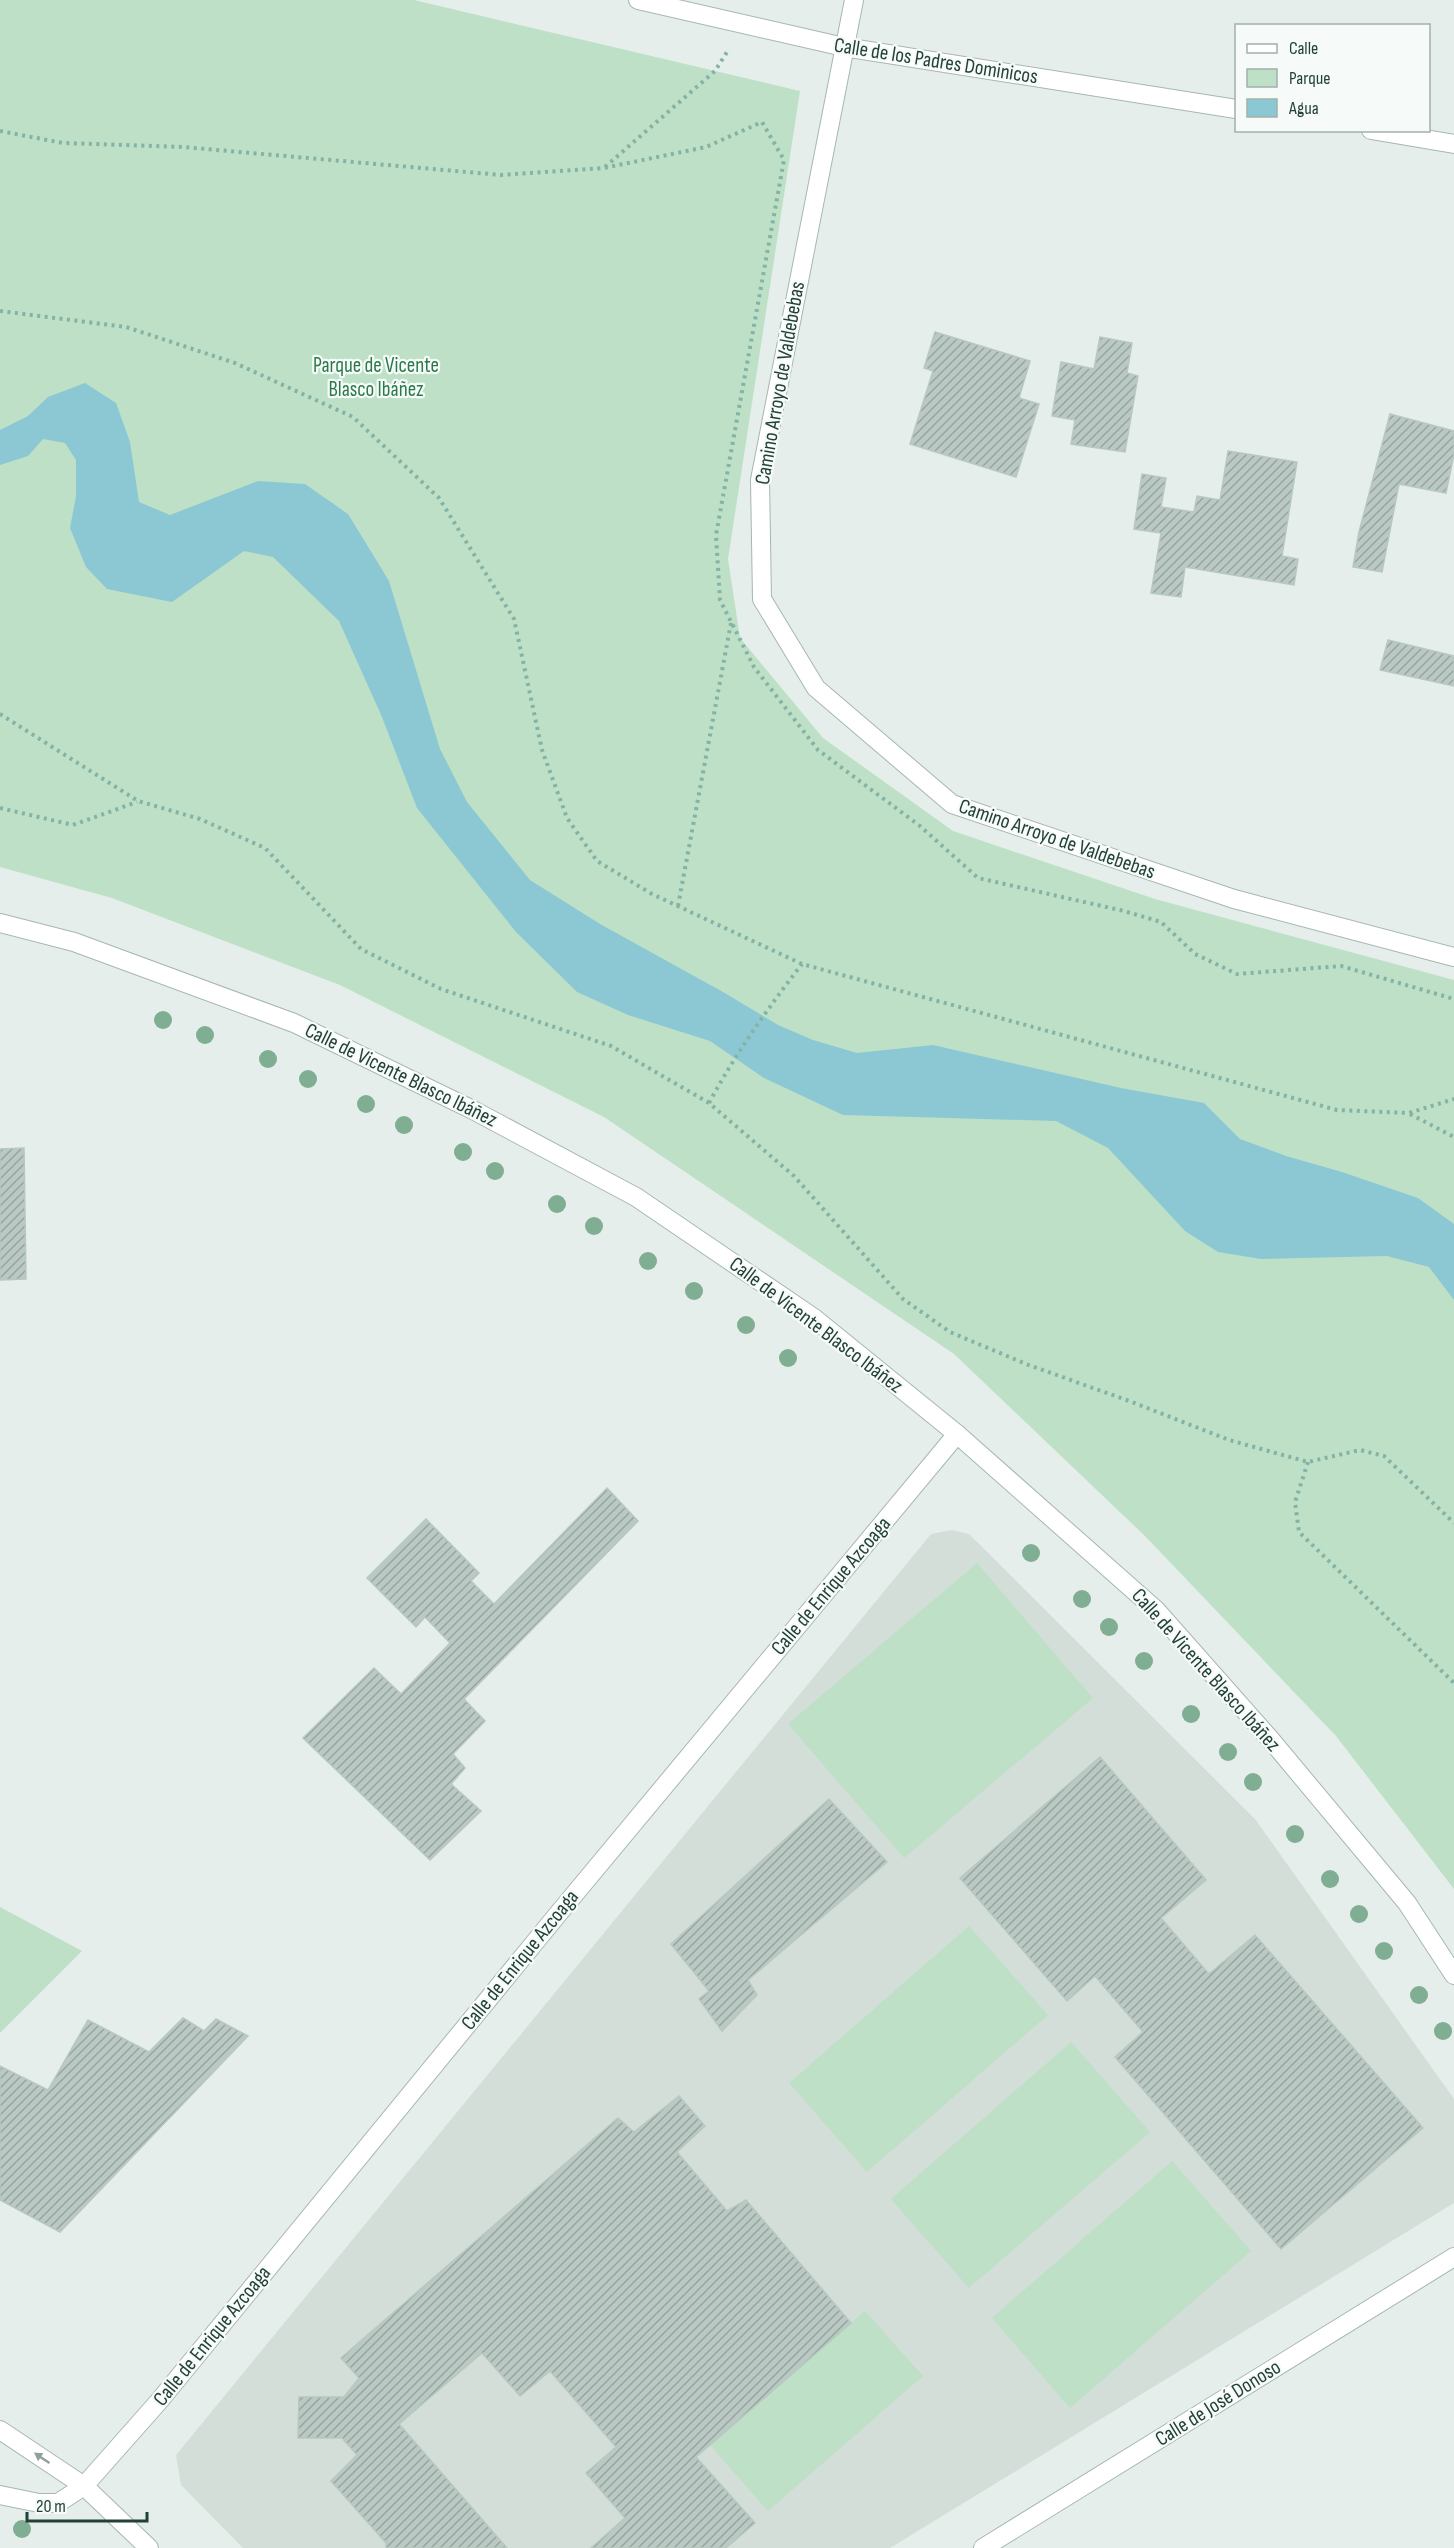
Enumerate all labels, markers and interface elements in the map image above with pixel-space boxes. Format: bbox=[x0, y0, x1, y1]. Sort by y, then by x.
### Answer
legend bbox=[1235, 24, 1430, 132]
street label: Calle de los Padres Dominicos bbox=[832, 33, 1040, 89]
text: Calle bbox=[1289, 38, 1318, 59]
text: Parque bbox=[1289, 68, 1330, 89]
text: Agua bbox=[1288, 98, 1319, 119]
street label: Camino Arroyo de Valdebebas bbox=[750, 279, 810, 487]
park label: Parque de Vicente Blasco Ibáñez bbox=[313, 353, 439, 402]
street label: Camino Arroyo de Valdebebas bbox=[956, 794, 1158, 884]
street label: Calle de Vicente Blasco Ibáñez bbox=[301, 1018, 502, 1133]
street label: Calle de Vicente Blasco Ibáñez bbox=[724, 1252, 908, 1399]
street label: Calle de Enrique Azcoaga bbox=[766, 1512, 896, 1660]
street label: Calle de Vicente Blasco Ibáñez bbox=[1126, 1583, 1286, 1757]
street label: Calle de Enrique Azcoaga bbox=[456, 1885, 584, 2035]
street label: Calle de Enrique Azcoaga bbox=[148, 2261, 276, 2411]
street label: Calle de José Donoso bbox=[1151, 2354, 1285, 2452]
one-way arrow bbox=[34, 2453, 50, 2464]
scale bar bbox=[27, 2485, 147, 2523]
text: 20 m bbox=[36, 2496, 66, 2517]

